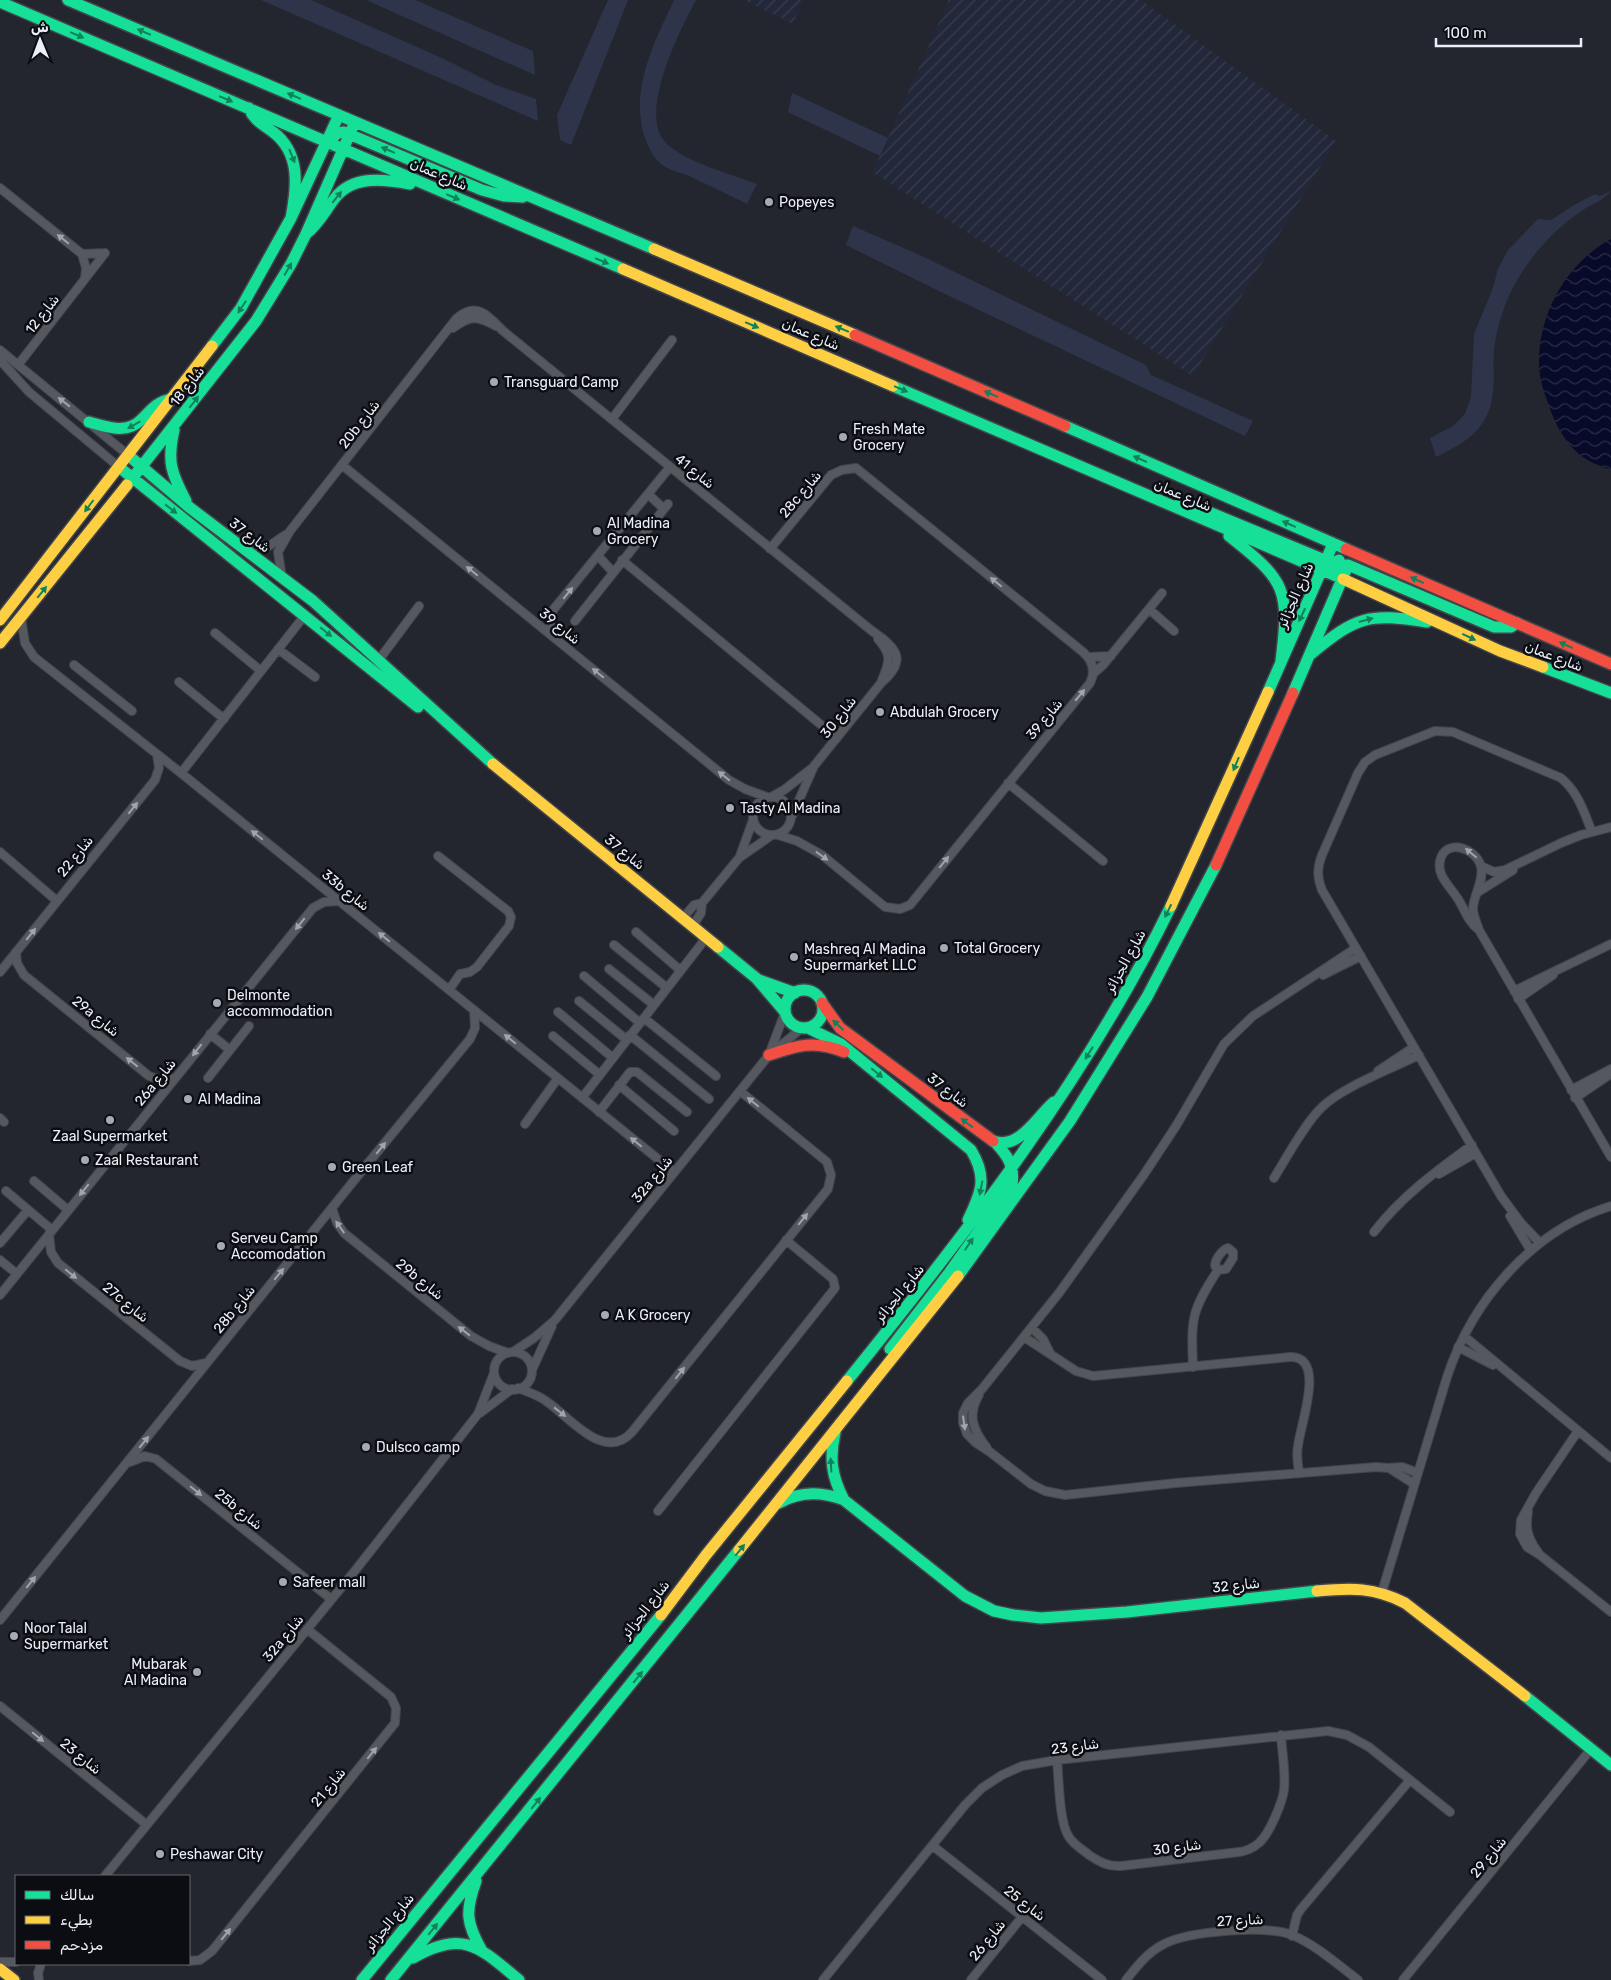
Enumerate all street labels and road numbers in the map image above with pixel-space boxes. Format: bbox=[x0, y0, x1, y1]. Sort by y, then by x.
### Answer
street label: شارع عمان bbox=[407, 155, 470, 196]
street label: شارع 12 bbox=[22, 291, 65, 339]
street label: شارع عمان bbox=[779, 315, 842, 356]
street label: شارع 18 bbox=[166, 363, 210, 411]
street label: 20b شارع bbox=[335, 397, 385, 453]
street label: شارع 41 bbox=[670, 450, 718, 494]
street label: 28c شارع bbox=[776, 467, 826, 523]
street label: شارع عمان bbox=[1151, 476, 1214, 517]
street label: شارع 37 bbox=[225, 514, 274, 558]
street label: شارع الجزائر bbox=[1273, 560, 1319, 632]
street label: شارع 39 bbox=[534, 605, 584, 650]
street label: شارع عمان bbox=[1522, 638, 1585, 677]
street label: شارع 30 bbox=[817, 693, 862, 743]
street label: شارع 39 bbox=[1022, 695, 1068, 744]
street label: شارع 37 bbox=[600, 831, 648, 875]
street label: شارع 22 bbox=[54, 832, 99, 881]
street label: 33b شارع bbox=[317, 866, 373, 916]
street label: شارع الجزائر bbox=[1101, 927, 1151, 998]
street label: 29a شارع bbox=[67, 992, 123, 1042]
street label: 26a شارع bbox=[131, 1055, 181, 1111]
street label: شارع 37 bbox=[923, 1069, 972, 1113]
street label: 32a شارع bbox=[628, 1152, 678, 1208]
street label: 29b شارع bbox=[391, 1255, 447, 1305]
street label: شارع الجزائر bbox=[870, 1261, 929, 1328]
street label: 27c شارع bbox=[98, 1279, 152, 1328]
street label: 28b شارع bbox=[210, 1282, 260, 1338]
street label: 25b شارع bbox=[210, 1485, 266, 1535]
street label: شارع 32 bbox=[1211, 1575, 1261, 1598]
street label: شارع الجزائر bbox=[617, 1577, 675, 1644]
street label: 32a شارع bbox=[259, 1611, 309, 1667]
street label: شارع 23 bbox=[55, 1735, 105, 1780]
street label: شارع 23 bbox=[1050, 1735, 1100, 1760]
street label: شارع 21 bbox=[307, 1764, 351, 1812]
street label: شارع 29 bbox=[1467, 1833, 1512, 1883]
street label: شارع 30 bbox=[1152, 1836, 1202, 1861]
street label: شارع 25 bbox=[999, 1882, 1049, 1926]
street label: شارع الجزائر bbox=[360, 1890, 419, 1957]
street label: شارع 27 bbox=[1216, 1911, 1264, 1932]
street label: شارع 26 bbox=[966, 1916, 1011, 1966]

